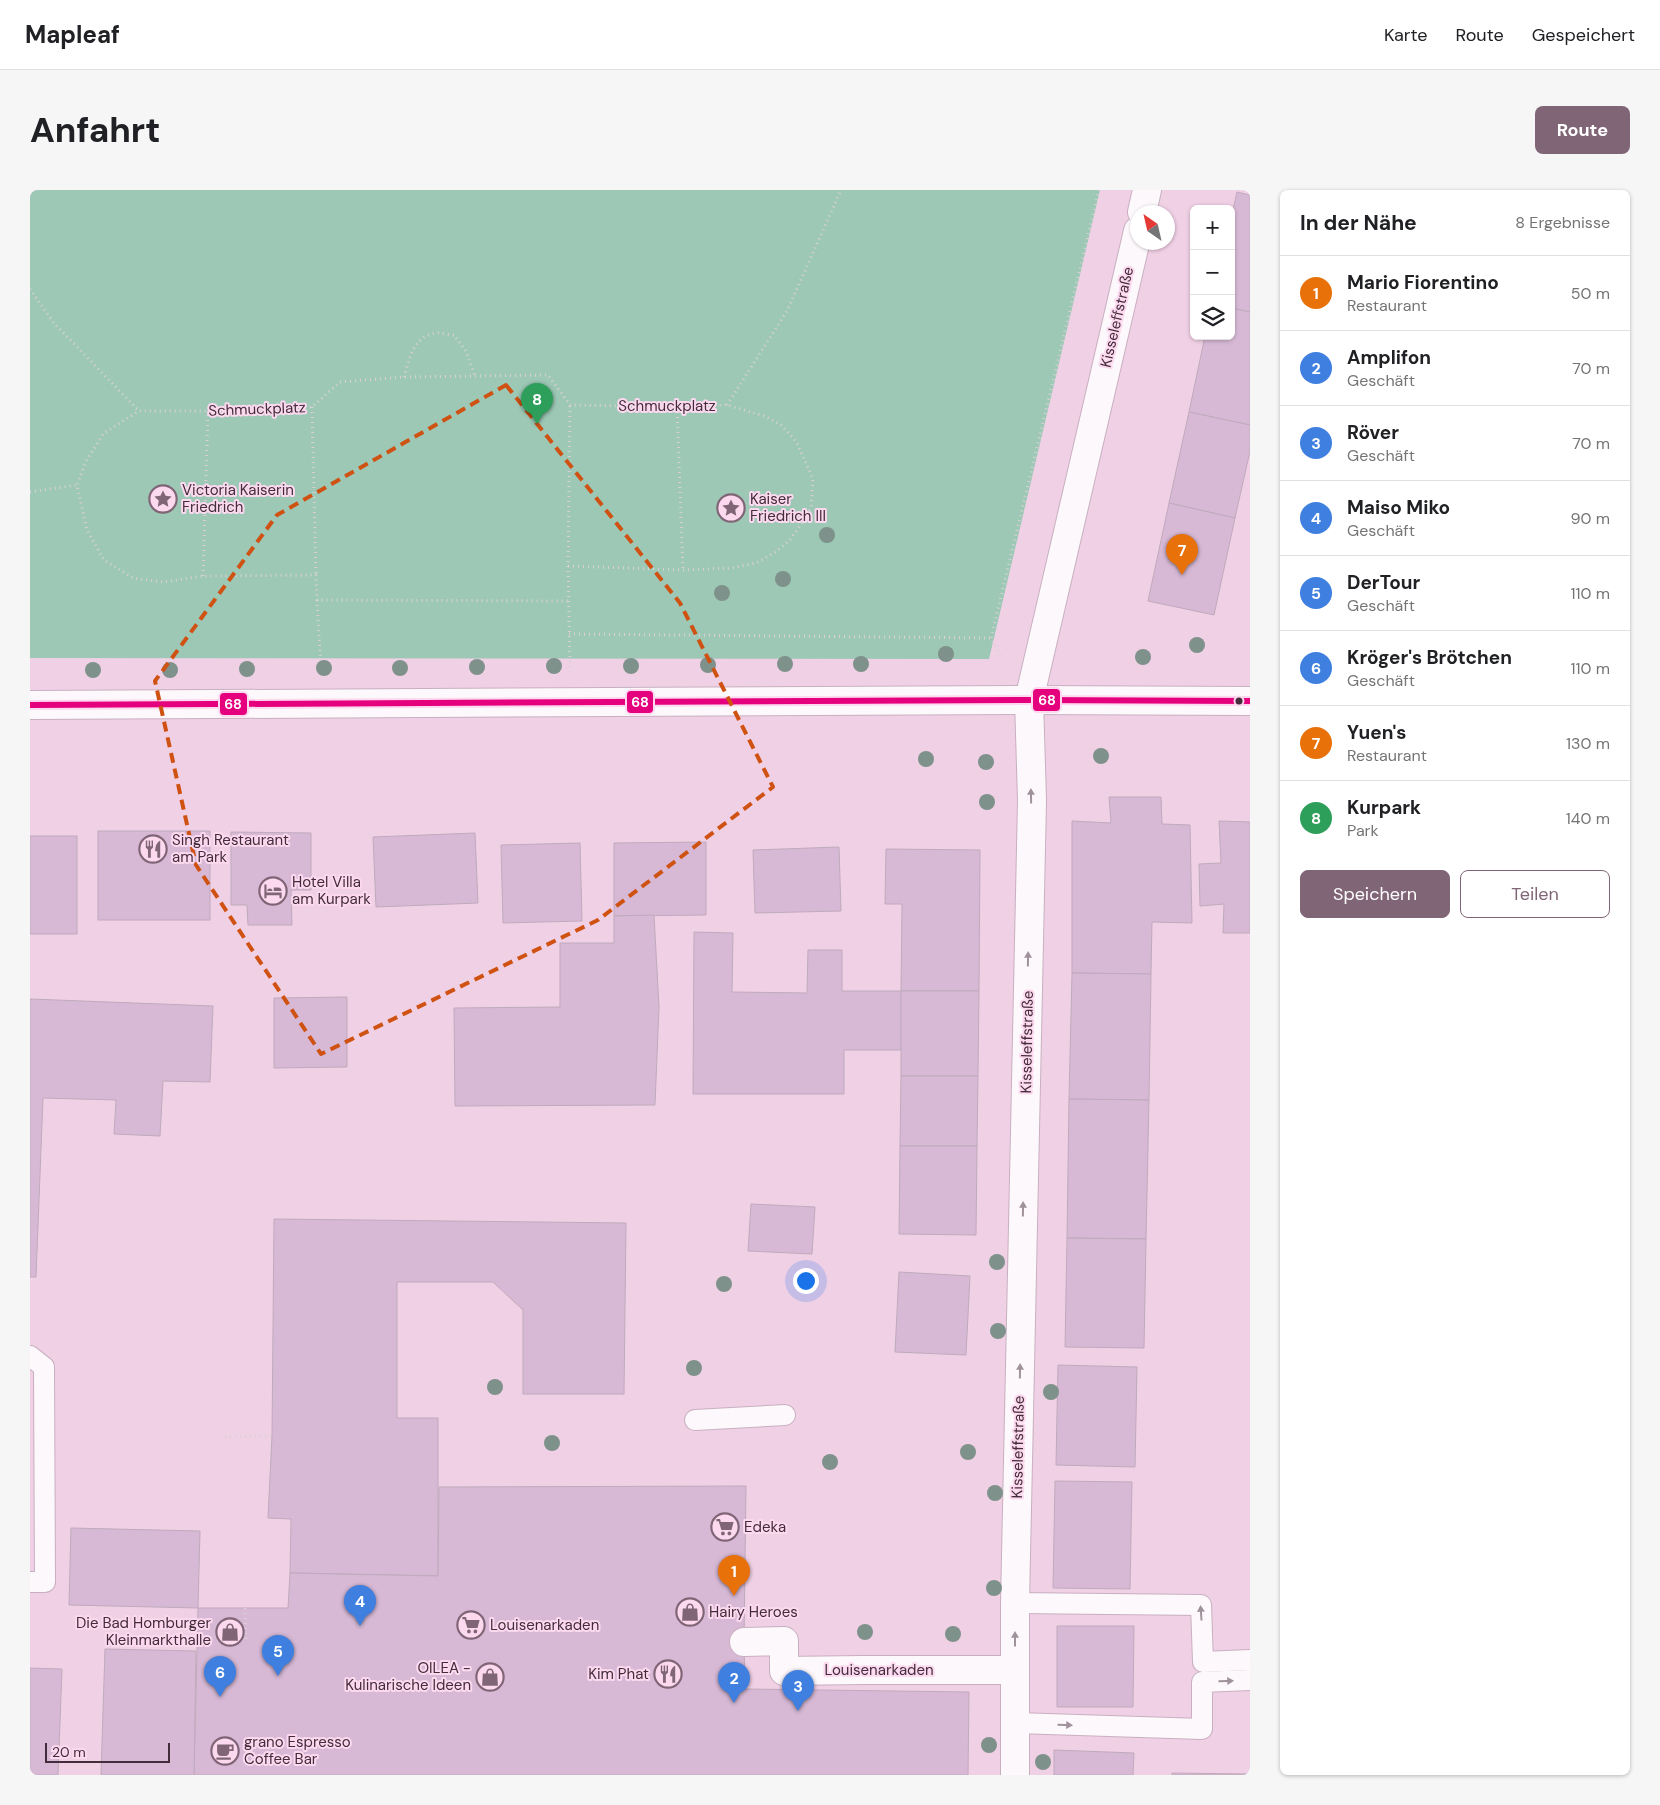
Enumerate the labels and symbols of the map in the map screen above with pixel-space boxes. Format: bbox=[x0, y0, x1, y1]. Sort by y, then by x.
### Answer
north arrow bbox=[1130, 205, 1175, 250]
street label: Kisseleffstraße bbox=[1096, 265, 1138, 369]
pin: 8 bbox=[521, 383, 553, 424]
street label: Schmuckplatz bbox=[618, 396, 716, 416]
street label: Schmuckplatz bbox=[208, 397, 306, 421]
place label: Victoria Kaiserin Friedrich bbox=[182, 480, 294, 517]
place icon: Victoria Kaiserin Friedrich bbox=[148, 484, 178, 514]
place label: Kaiser Friedrich III bbox=[750, 489, 826, 526]
place icon: Kaiser Friedrich III bbox=[716, 493, 746, 523]
pin: 7 bbox=[1166, 534, 1198, 575]
line badge: 68 bbox=[1032, 688, 1061, 712]
line badge: 68 bbox=[626, 690, 654, 714]
text: 68 bbox=[1038, 691, 1056, 709]
line badge: 68 bbox=[219, 692, 248, 716]
text: 68 bbox=[631, 693, 649, 711]
text: 68 bbox=[224, 695, 242, 713]
unlabelled marker bbox=[1234, 696, 1244, 706]
one-way arrow bbox=[1027, 788, 1035, 804]
place label: Singh Restaurant am Park bbox=[172, 830, 289, 867]
restaurant icon: Singh Restaurant am Park bbox=[138, 834, 168, 864]
place label: Hotel Villa am Kurpark bbox=[292, 872, 371, 909]
hotel icon: Hotel Villa am Kurpark bbox=[258, 876, 288, 906]
one-way arrow bbox=[1025, 951, 1033, 967]
street label: Kisseleffstraße bbox=[1016, 990, 1038, 1094]
one-way arrow bbox=[1019, 1201, 1027, 1217]
your location bbox=[793, 1268, 819, 1294]
one-way arrow bbox=[1016, 1363, 1024, 1379]
street label: Kisseleffstraße bbox=[1007, 1395, 1029, 1499]
supermarket icon: Edeka bbox=[710, 1512, 740, 1542]
place label: Edeka bbox=[744, 1517, 786, 1537]
pin: 1 bbox=[718, 1555, 750, 1596]
pin: 4 bbox=[344, 1585, 376, 1626]
shop icon: Hairy Heroes bbox=[675, 1597, 705, 1627]
place label: Hairy Heroes bbox=[709, 1602, 798, 1622]
one-way arrow bbox=[1197, 1605, 1205, 1621]
supermarket icon: Louisenarkaden bbox=[456, 1610, 486, 1640]
place label: Die Bad Homburger Kleinmarkthalle bbox=[76, 1613, 211, 1650]
place label: Louisenarkaden bbox=[490, 1615, 599, 1635]
shop icon: Die Bad Homburger Kleinmarkthalle bbox=[215, 1617, 245, 1647]
one-way arrow bbox=[1011, 1631, 1019, 1647]
pin: 5 bbox=[262, 1635, 294, 1676]
pin: 6 bbox=[204, 1656, 236, 1697]
place label: OILEA - Kulinarische Ideen bbox=[345, 1658, 471, 1695]
restaurant icon: Kim Phat bbox=[653, 1659, 683, 1689]
street label: Louisenarkaden bbox=[824, 1660, 934, 1680]
shop icon: OILEA - Kulinarische Ideen bbox=[475, 1662, 505, 1692]
pin: 2 bbox=[718, 1662, 750, 1703]
place label: Kim Phat bbox=[588, 1664, 649, 1684]
pin: 3 bbox=[782, 1670, 814, 1711]
one-way arrow bbox=[1218, 1677, 1234, 1685]
one-way arrow bbox=[1057, 1721, 1073, 1729]
place label: grano Espresso Coffee Bar bbox=[244, 1732, 351, 1769]
cafe icon: grano Espresso Coffee Bar bbox=[210, 1736, 240, 1766]
scale bar bbox=[45, 1740, 170, 1763]

